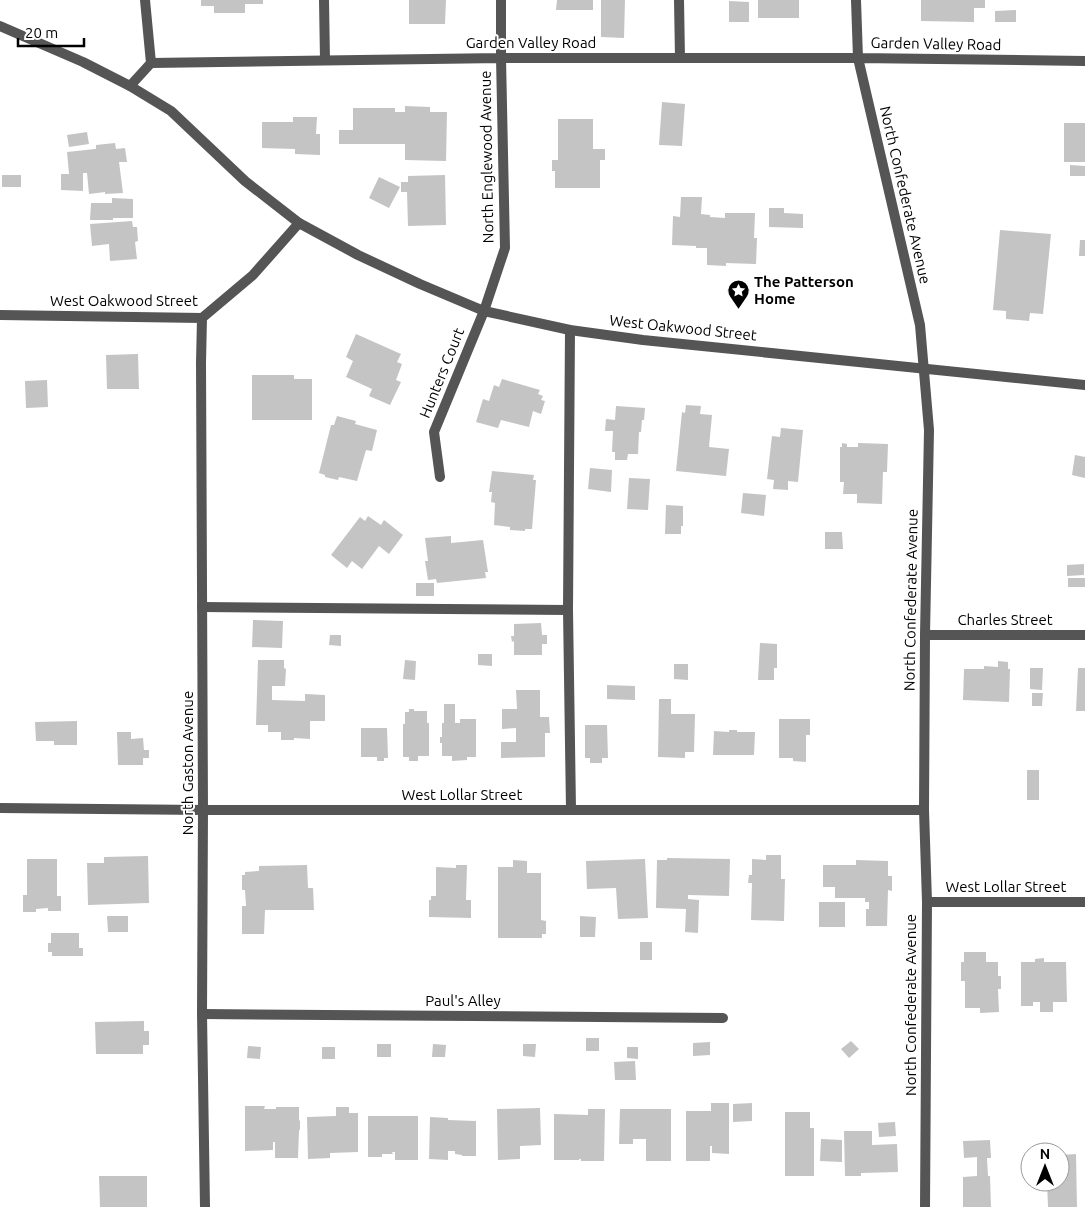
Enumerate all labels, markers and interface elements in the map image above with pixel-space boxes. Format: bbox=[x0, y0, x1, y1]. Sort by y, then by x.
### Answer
scale bar bbox=[18, 15, 84, 47]
text: 20 m bbox=[25, 24, 58, 41]
street label: Garden Valley Road bbox=[466, 34, 596, 51]
street label: Garden Valley Road bbox=[870, 34, 1002, 53]
street label: North Englewood Avenue bbox=[476, 70, 497, 244]
street label: North Confederate Avenue bbox=[877, 104, 934, 286]
place label: The Patterson Home bbox=[754, 273, 854, 307]
place icon: The Patterson Home bbox=[726, 279, 750, 310]
street label: West Oakwood Street bbox=[50, 292, 198, 309]
street label: West Oakwood Street bbox=[609, 311, 758, 344]
street label: Hunters Court bbox=[416, 325, 467, 420]
street label: North Confederate Avenue bbox=[900, 509, 921, 691]
street label: Charles Street bbox=[957, 611, 1053, 628]
street label: North Gaston Avenue bbox=[179, 691, 196, 835]
street label: West Lollar Street bbox=[402, 786, 522, 803]
street label: West Lollar Street bbox=[946, 878, 1066, 895]
street label: North Confederate Avenue bbox=[902, 914, 919, 1096]
street label: Paul's Alley bbox=[425, 992, 501, 1009]
north arrow bbox=[1020, 1142, 1070, 1192]
text: N bbox=[1040, 1146, 1050, 1162]

